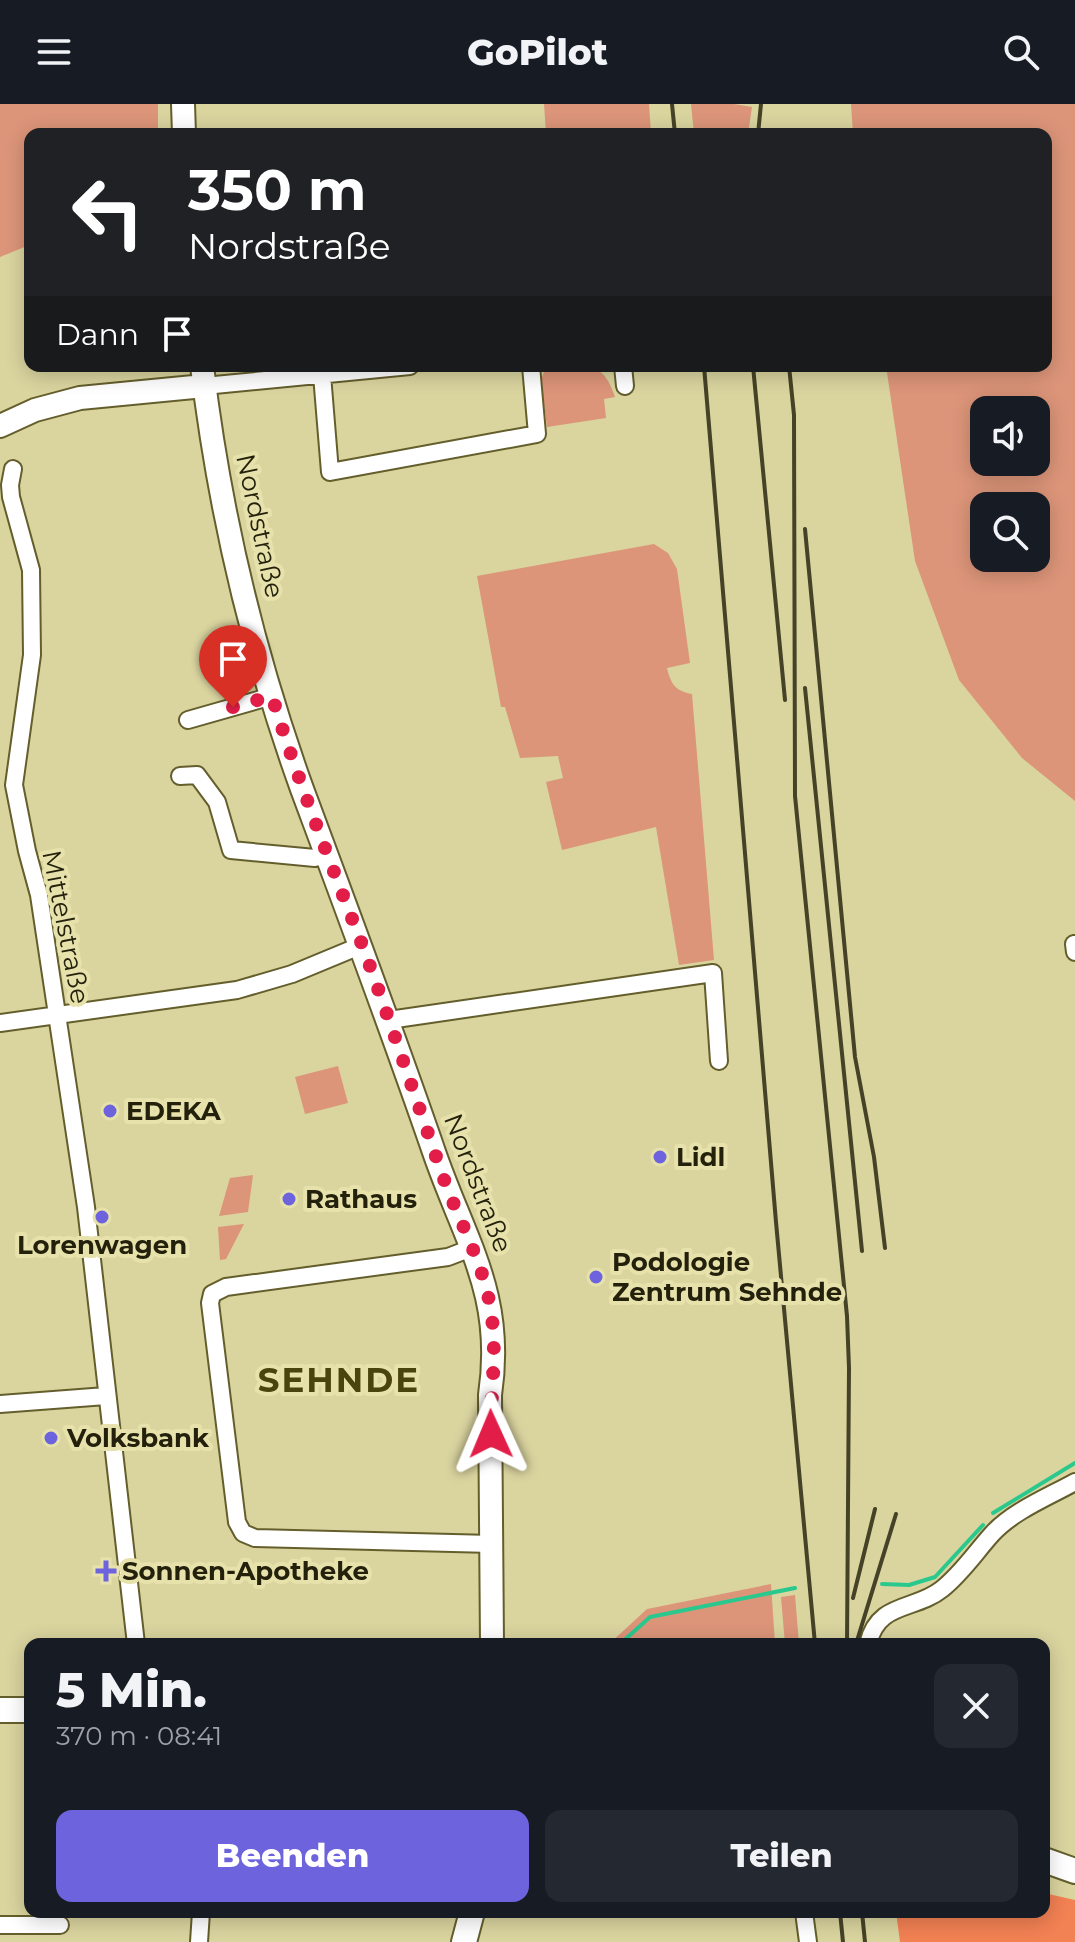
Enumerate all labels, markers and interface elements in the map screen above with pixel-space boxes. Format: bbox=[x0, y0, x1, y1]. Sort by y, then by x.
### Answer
icon: menu bbox=[32, 30, 76, 74]
text: GoPilot bbox=[467, 30, 608, 74]
icon: search bbox=[999, 30, 1043, 74]
text: 350 m bbox=[188, 156, 367, 224]
icon: left bbox=[56, 160, 160, 264]
text: Nordstraße bbox=[188, 224, 390, 268]
icon: arrive bbox=[155, 312, 199, 356]
text: Dann bbox=[56, 316, 139, 353]
map controls bbox=[970, 396, 1050, 572]
button: sound bbox=[970, 396, 1050, 476]
street label: Nordstraße bbox=[229, 451, 291, 601]
button: search bbox=[970, 492, 1050, 572]
pin bbox=[199, 625, 267, 707]
icon: arrive bbox=[211, 637, 255, 681]
street label: Mittelstraße bbox=[35, 848, 97, 1006]
place label: EDEKA bbox=[126, 1095, 222, 1127]
marker: EDEKA bbox=[101, 1102, 119, 1120]
street label: Nordstraße bbox=[437, 1109, 519, 1257]
place label: Lidl bbox=[676, 1141, 725, 1173]
marker: Lidl bbox=[651, 1148, 669, 1166]
place label: Rathaus bbox=[305, 1183, 417, 1215]
marker: Rathaus bbox=[280, 1190, 298, 1208]
marker: Lorenwagen bbox=[93, 1208, 111, 1226]
place label: Lorenwagen bbox=[17, 1229, 187, 1261]
place label: Podologie Zentrum Sehnde bbox=[612, 1246, 842, 1308]
marker: Podologie Zentrum Sehnde bbox=[587, 1268, 605, 1286]
district label: SEHNDE bbox=[258, 1359, 420, 1401]
position arrow bbox=[449, 1392, 533, 1476]
place label: Volksbank bbox=[66, 1422, 210, 1454]
marker: Volksbank bbox=[42, 1429, 60, 1447]
place label: Sonnen-Apotheke bbox=[122, 1555, 369, 1587]
marker: Sonnen-Apotheke bbox=[97, 1562, 115, 1580]
text: 5 Min. bbox=[56, 1661, 207, 1719]
button: close bbox=[934, 1664, 1018, 1748]
text: 370 m · 08:41 bbox=[56, 1720, 222, 1752]
button: Beenden bbox=[56, 1810, 529, 1902]
button: Teilen bbox=[545, 1810, 1018, 1902]

